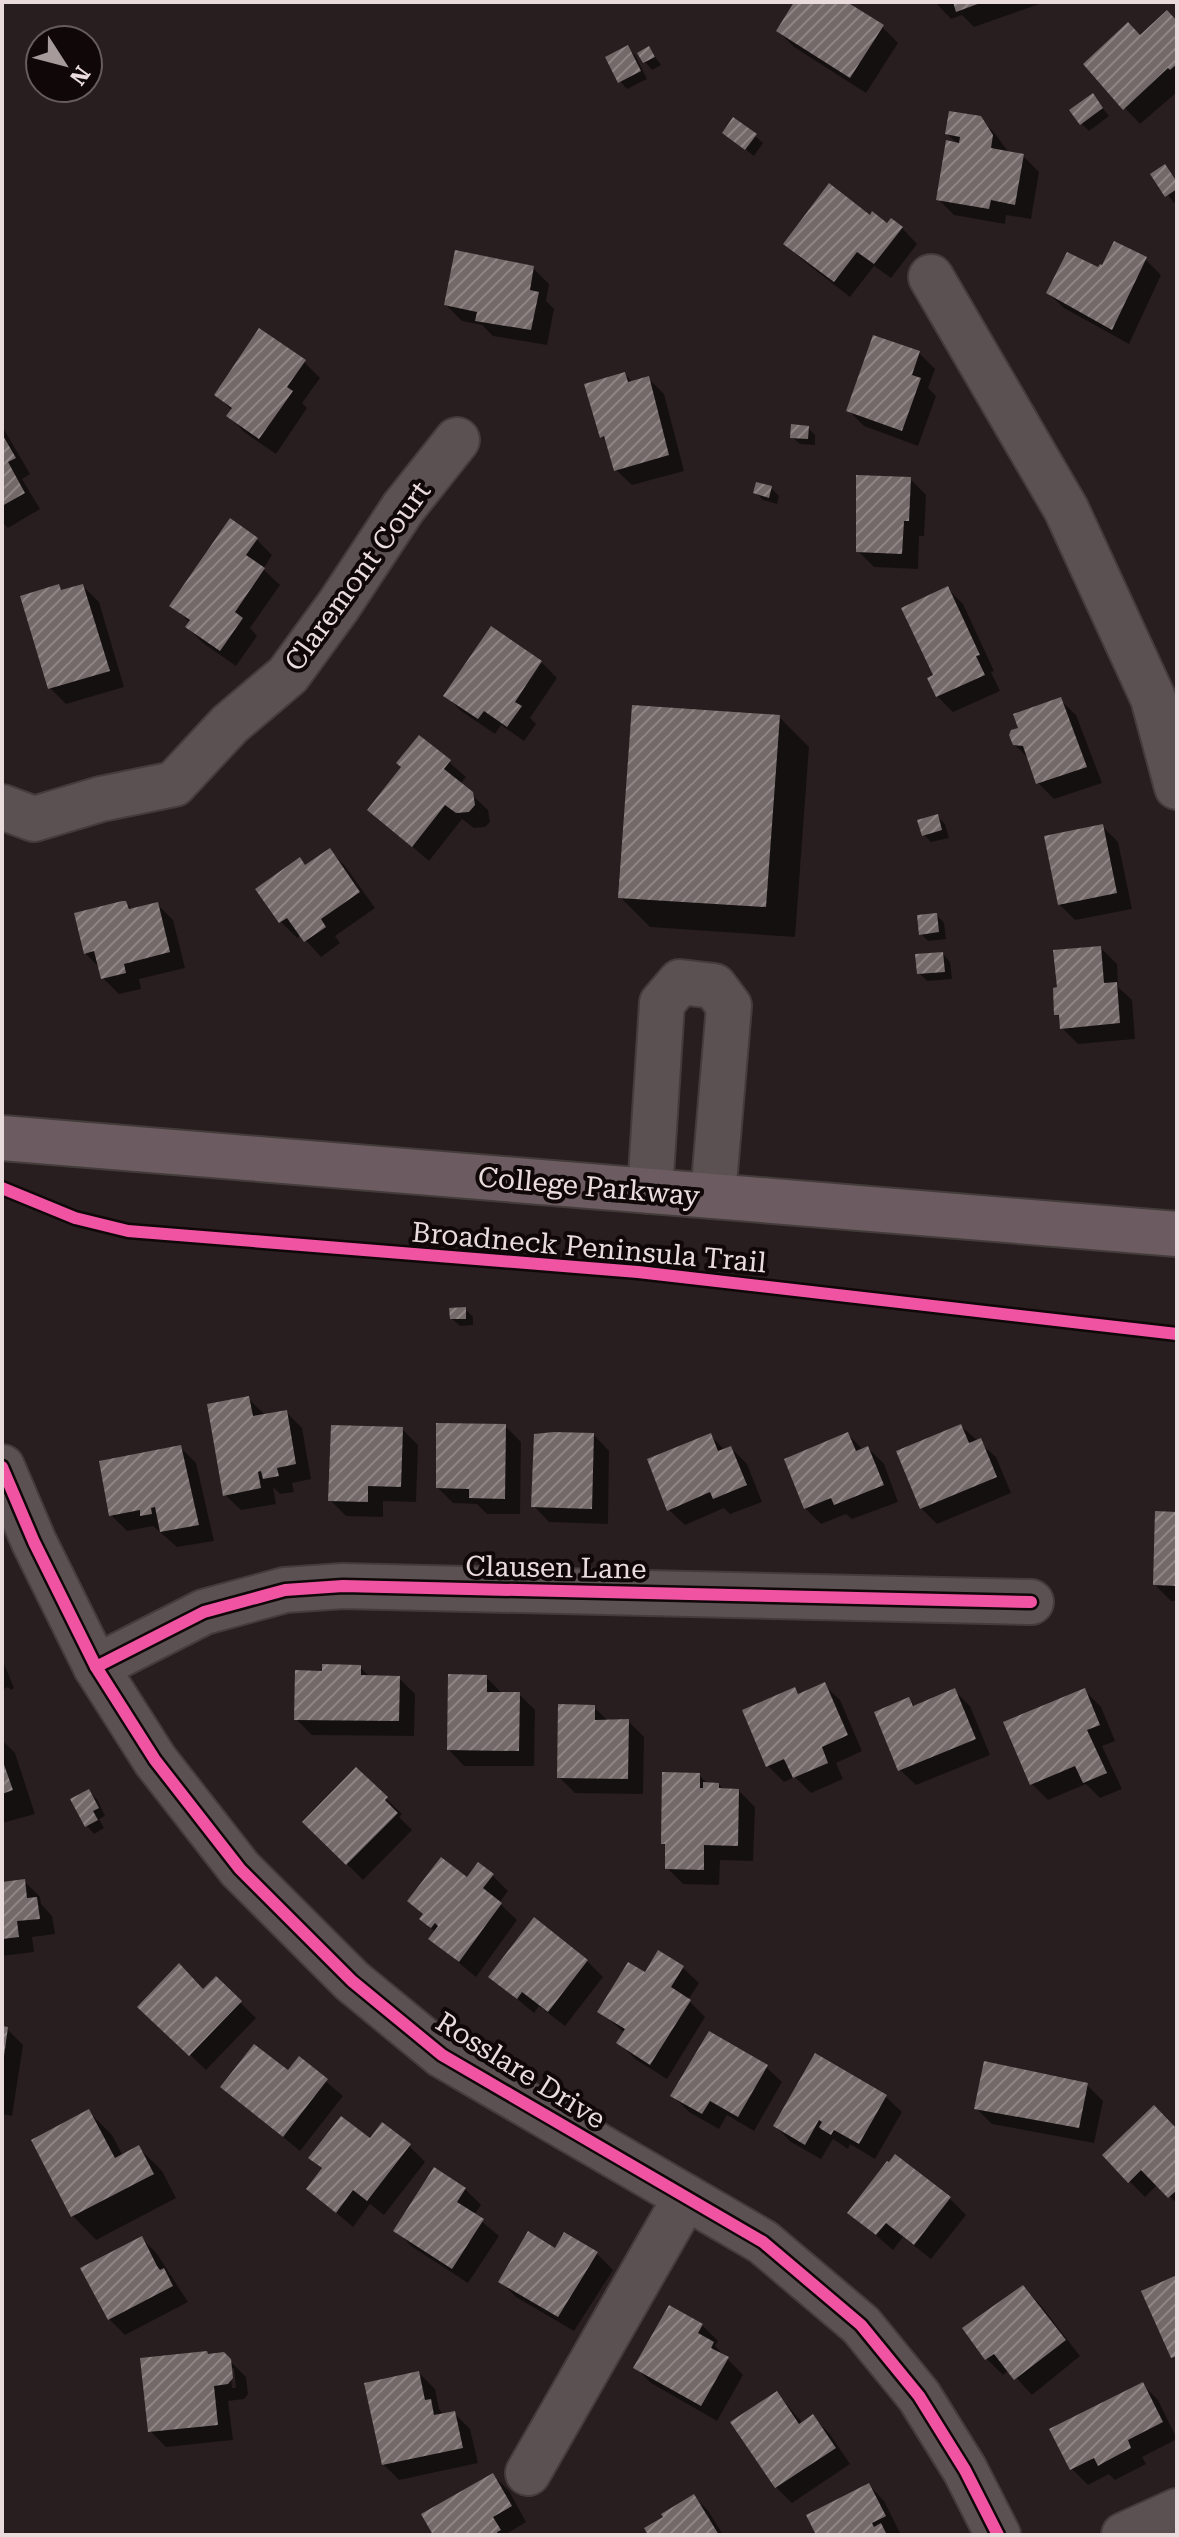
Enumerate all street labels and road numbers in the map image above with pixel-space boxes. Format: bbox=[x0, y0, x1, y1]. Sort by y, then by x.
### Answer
street label: Claremont Court bbox=[278, 475, 437, 677]
street label: College Parkway bbox=[477, 1160, 702, 1213]
street label: Broadneck Peninsula Trail bbox=[410, 1216, 768, 1279]
street label: Clausen Lane bbox=[465, 1549, 647, 1586]
street label: Rosslare Drive bbox=[430, 2005, 611, 2136]

